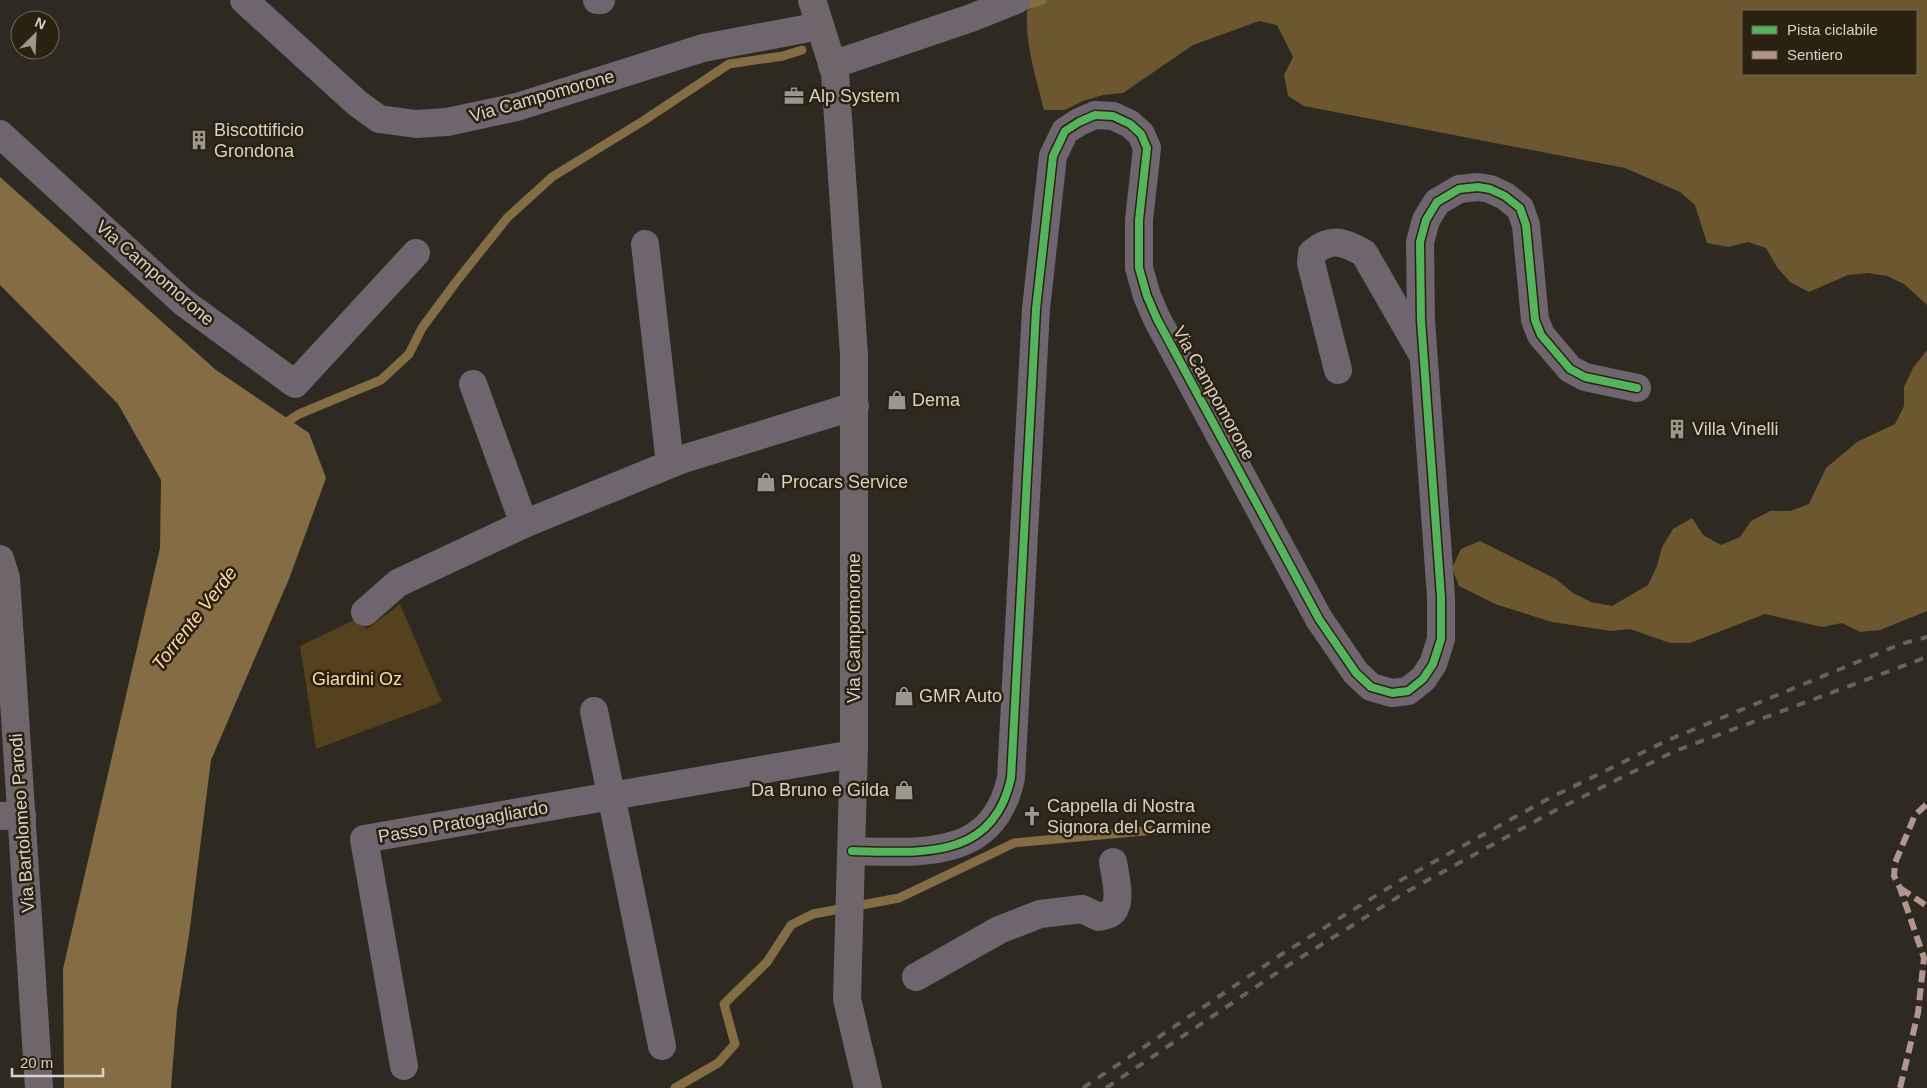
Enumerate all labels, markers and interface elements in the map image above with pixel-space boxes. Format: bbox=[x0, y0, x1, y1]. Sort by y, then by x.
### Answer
north arrow bbox=[10, 10, 60, 60]
legend bbox=[1742, 10, 1917, 75]
text: N bbox=[32, 14, 48, 32]
text: Pista ciclabile bbox=[1787, 21, 1878, 38]
text: Sentiero bbox=[1787, 46, 1843, 63]
street label: Via Campomorone bbox=[467, 66, 617, 126]
office icon: Alp System bbox=[783, 85, 805, 107]
place label: Alp System bbox=[809, 86, 900, 106]
place label: Biscottificio Grondona bbox=[214, 120, 304, 161]
building icon: Biscottificio Grondona bbox=[188, 129, 210, 151]
street label: Via Campomorone bbox=[92, 216, 218, 330]
street label: Via Campomorone bbox=[1169, 323, 1259, 463]
shop icon: Dema bbox=[886, 389, 908, 411]
place label: Dema bbox=[912, 390, 961, 410]
building icon: Villa Vinelli bbox=[1666, 418, 1688, 440]
place label: Villa Vinelli bbox=[1692, 419, 1778, 439]
shop icon: Procars Service bbox=[755, 471, 777, 493]
place label: Procars Service bbox=[781, 472, 908, 492]
street label: Via Campomorone bbox=[844, 553, 864, 703]
water label: Torrente Verde bbox=[148, 562, 241, 674]
park label: Giardini Oz bbox=[312, 669, 402, 689]
shop icon: GMR Auto bbox=[893, 685, 915, 707]
place label: GMR Auto bbox=[919, 686, 1002, 706]
street label: Via Bartolomeo Parodi bbox=[6, 733, 38, 913]
shop icon: Da Bruno e Gilda bbox=[893, 779, 915, 801]
place label: Da Bruno e Gilda bbox=[751, 780, 890, 800]
place label: Cappella di Nostra Signora del Carmine bbox=[1047, 796, 1211, 837]
street label: Passo Pratogagliardo bbox=[377, 797, 549, 847]
church icon: Cappella di Nostra Signora del Carmine bbox=[1021, 805, 1043, 827]
scale bar bbox=[12, 1046, 104, 1078]
text: 20 m bbox=[20, 1054, 53, 1071]

